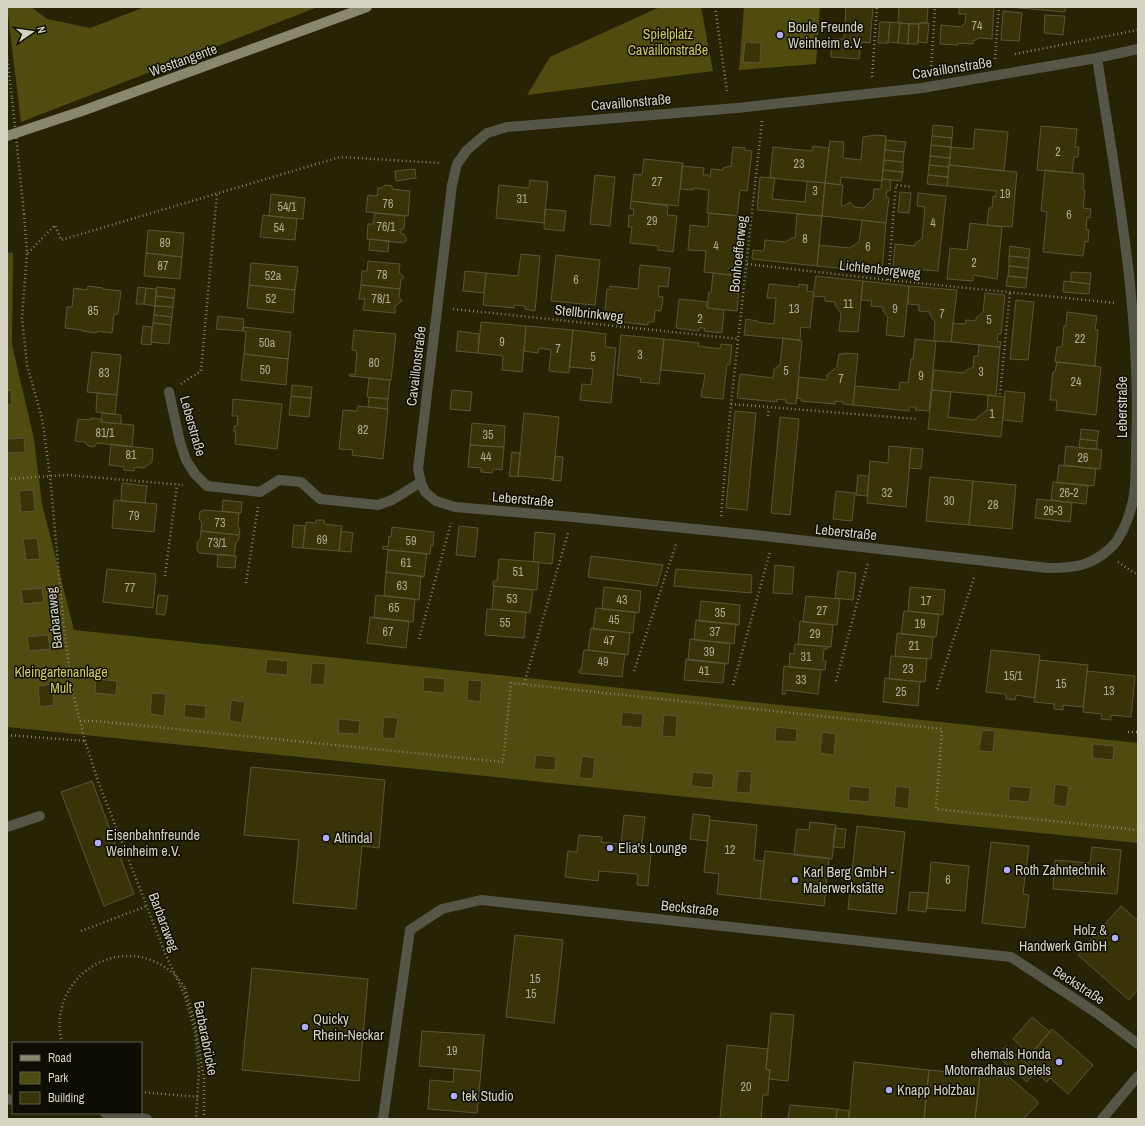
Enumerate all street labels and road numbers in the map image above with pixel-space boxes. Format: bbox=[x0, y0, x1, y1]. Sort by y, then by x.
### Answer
street label: Westtangente bbox=[147, 39, 219, 81]
street label: Cavaillonstraße bbox=[911, 53, 993, 83]
street label: Cavaillonstraße bbox=[590, 90, 672, 114]
street label: Bonhoefferweg bbox=[725, 214, 751, 293]
street label: Lichtenbergweg bbox=[838, 256, 922, 282]
street label: Stellbrinkweg bbox=[554, 300, 625, 326]
street label: Cavaillonstraße bbox=[402, 325, 430, 407]
street label: Leberstraße bbox=[1113, 376, 1131, 438]
street label: Leberstraße bbox=[176, 394, 210, 458]
street label: Leberstraße bbox=[491, 487, 555, 511]
street label: Leberstraße bbox=[814, 520, 878, 544]
street label: Barbaraweg bbox=[42, 586, 66, 650]
street label: Barbaraweg bbox=[145, 890, 184, 955]
street label: Beckstraße bbox=[660, 896, 720, 920]
street label: Beckstraße bbox=[1050, 962, 1108, 1008]
street label: Barbarabrücke bbox=[190, 999, 222, 1077]

